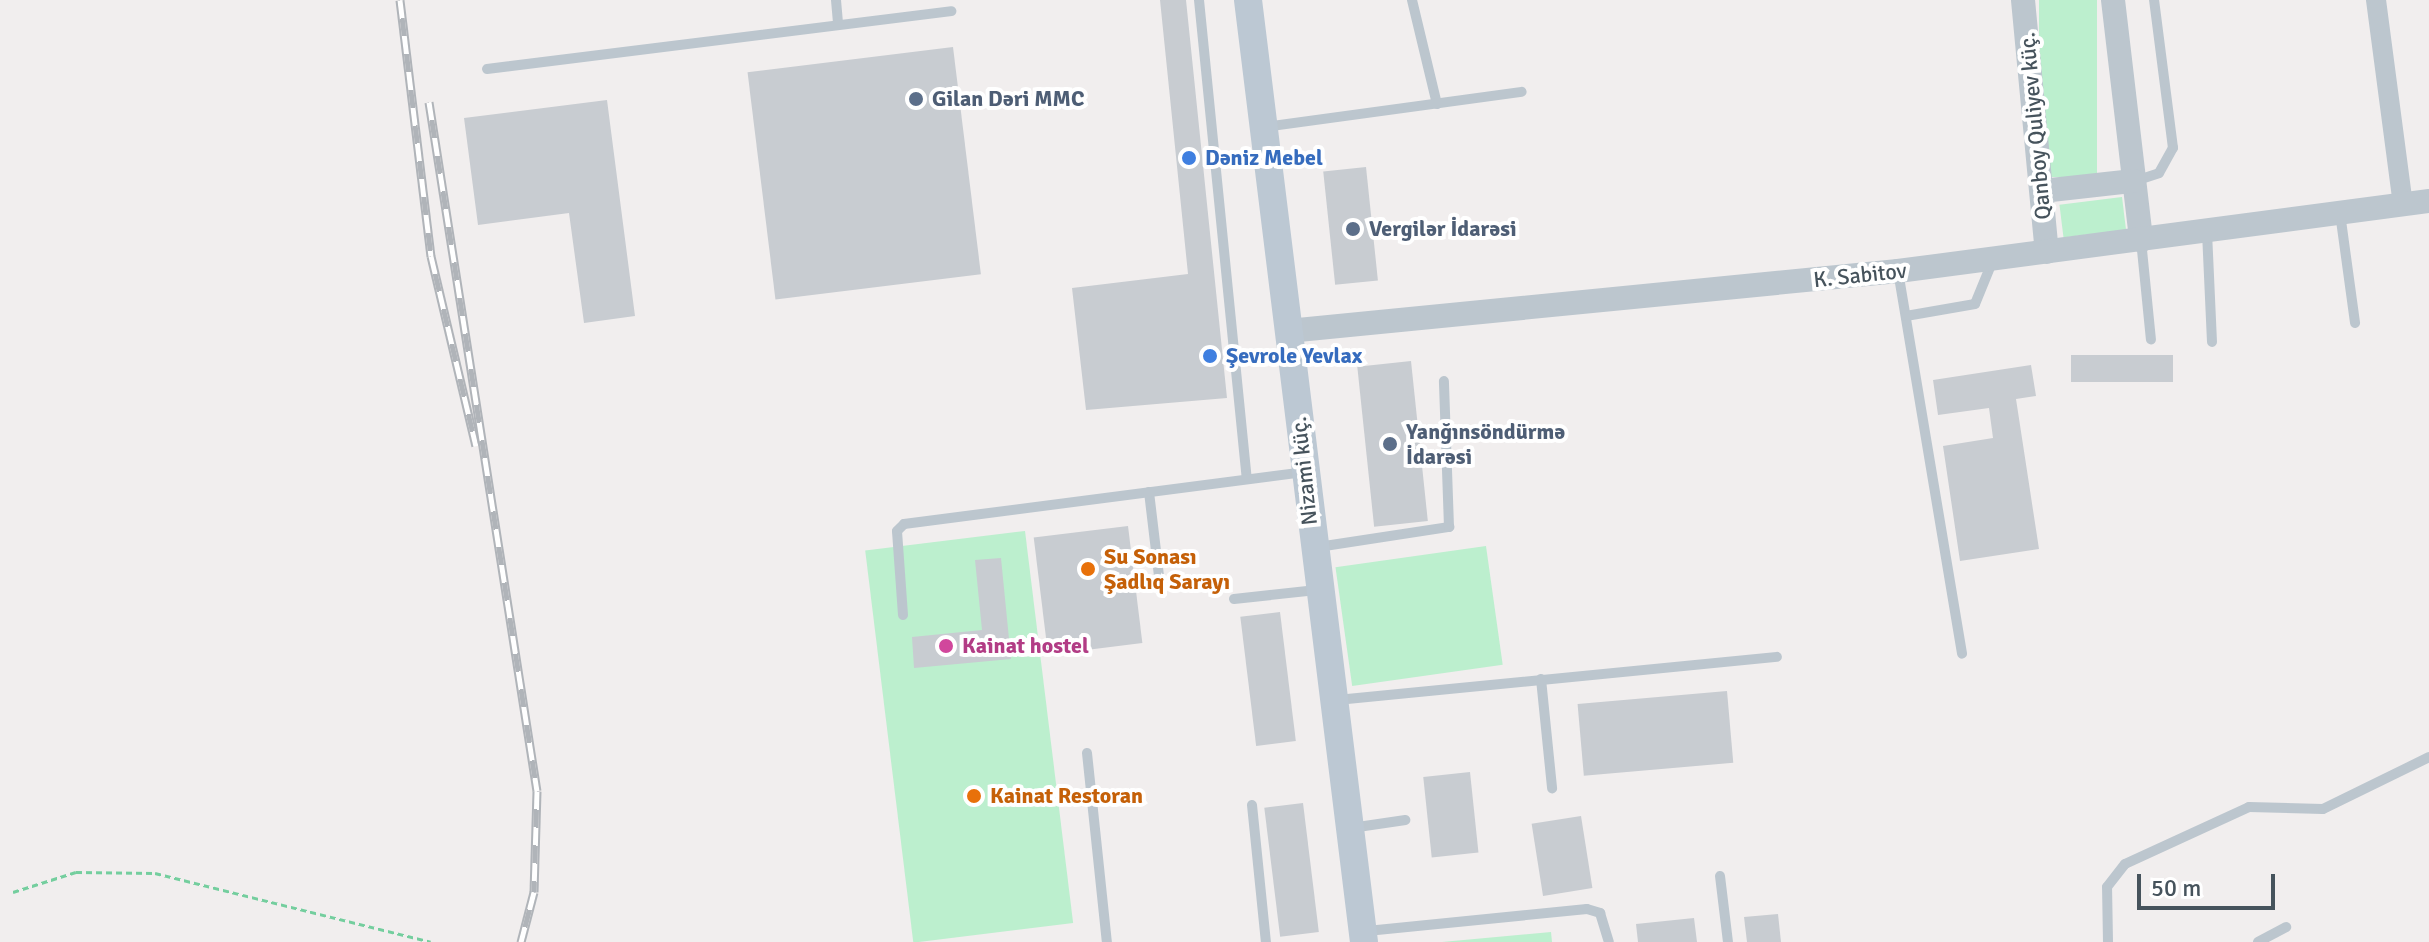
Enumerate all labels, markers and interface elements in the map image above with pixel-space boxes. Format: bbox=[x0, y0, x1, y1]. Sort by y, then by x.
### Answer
street label: Qanboy Quliyev küç. bbox=[2014, 31, 2056, 221]
place label: Gilan Dəri MMC bbox=[932, 86, 1084, 112]
marker: Gilan Dəri MMC bbox=[907, 90, 925, 108]
place label: Dəniz Mebel bbox=[1205, 145, 1323, 171]
marker: Dəniz Mebel bbox=[1180, 149, 1198, 167]
place label: Vergilər İdarəsi bbox=[1369, 216, 1517, 242]
marker: Vergilər İdarəsi bbox=[1344, 220, 1362, 238]
street label: K. Sabitov bbox=[1812, 257, 1908, 293]
place label: Şevrole Yevlax bbox=[1226, 343, 1362, 369]
marker: Şevrole Yevlax bbox=[1201, 347, 1219, 365]
street label: Nizami küç. bbox=[1285, 415, 1323, 527]
place label: Yanğınsöndürmə İdarəsi bbox=[1406, 418, 1565, 470]
marker: Yanğınsöndürmə İdarəsi bbox=[1381, 435, 1399, 453]
place label: Su Sonası Şadlıq Sarayı bbox=[1104, 543, 1230, 594]
marker: Su Sonası Şadlıq Sarayı bbox=[1079, 560, 1097, 578]
place label: Kainat hostel bbox=[962, 633, 1089, 659]
marker: Kainat hostel bbox=[937, 637, 955, 655]
place label: Kainat Restoran bbox=[990, 783, 1143, 809]
marker: Kainat Restoran bbox=[965, 787, 983, 805]
scale bar bbox=[2141, 858, 2279, 908]
text: 50 m bbox=[2151, 873, 2201, 903]

